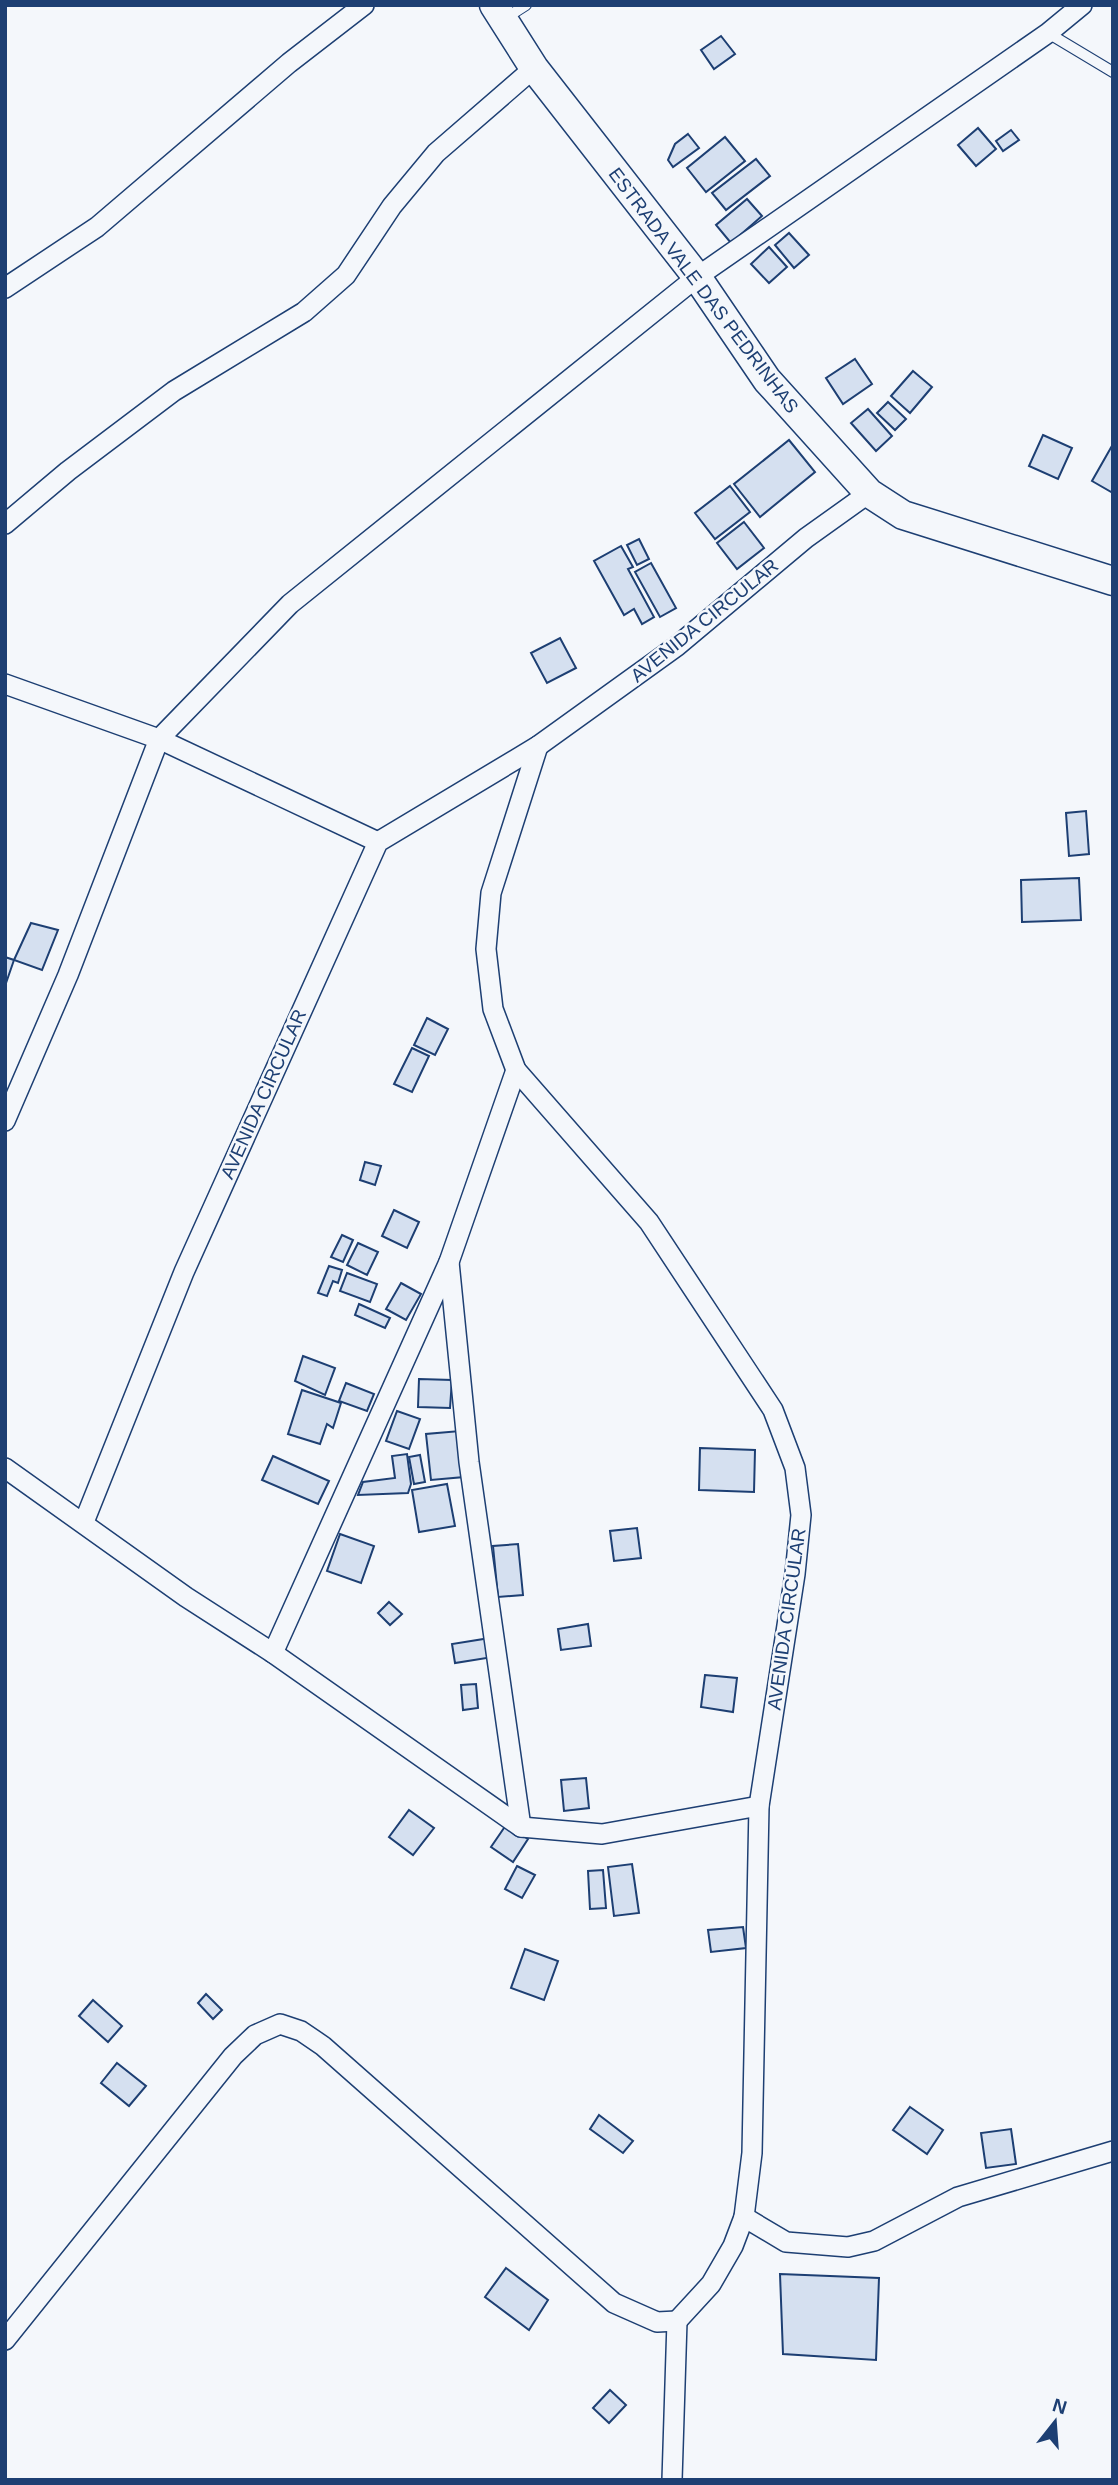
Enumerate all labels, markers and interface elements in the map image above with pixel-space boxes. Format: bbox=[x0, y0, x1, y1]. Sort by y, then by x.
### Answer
street label: ESTRADA VALE DAS PEDRINHAS bbox=[604, 164, 803, 417]
street label: AVENIDA CIRCULAR bbox=[626, 555, 782, 686]
street label: AVENIDA CIRCULAR bbox=[217, 1006, 310, 1182]
street label: AVENIDA CIRCULAR bbox=[763, 1527, 810, 1711]
north arrow bbox=[1020, 2387, 1090, 2457]
text: N bbox=[1050, 2394, 1069, 2418]

